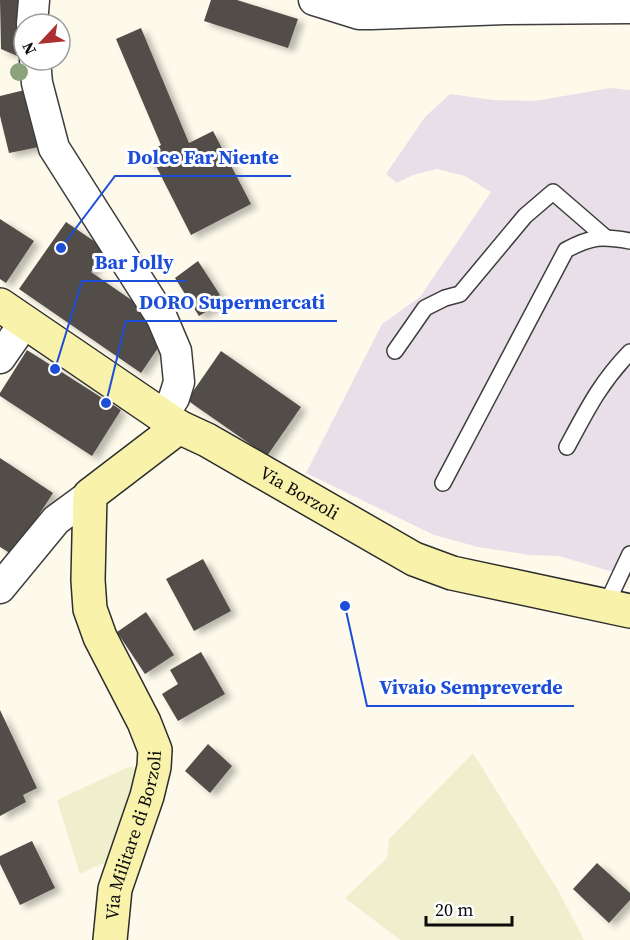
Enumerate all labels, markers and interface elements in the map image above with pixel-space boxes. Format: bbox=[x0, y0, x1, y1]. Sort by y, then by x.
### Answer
north arrow bbox=[12, 12, 72, 72]
text: N bbox=[16, 38, 41, 59]
callout: Dolce Far Niente bbox=[115, 138, 291, 176]
text: Dolce Far Niente bbox=[127, 143, 279, 171]
callout: Bar Jolly bbox=[82, 243, 186, 281]
text: Bar Jolly bbox=[94, 248, 174, 276]
callout: DORO Supermercati bbox=[126, 283, 337, 321]
text: DORO Supermercati bbox=[139, 288, 325, 316]
street label: Via Borzoli bbox=[255, 460, 344, 525]
callout: Vivaio Sempreverde bbox=[367, 668, 574, 706]
text: Vivaio Sempreverde bbox=[379, 673, 563, 701]
street label: Via Militare di Borzoli bbox=[99, 750, 167, 921]
scale bar bbox=[426, 889, 512, 927]
text: 20 m bbox=[435, 897, 473, 922]

